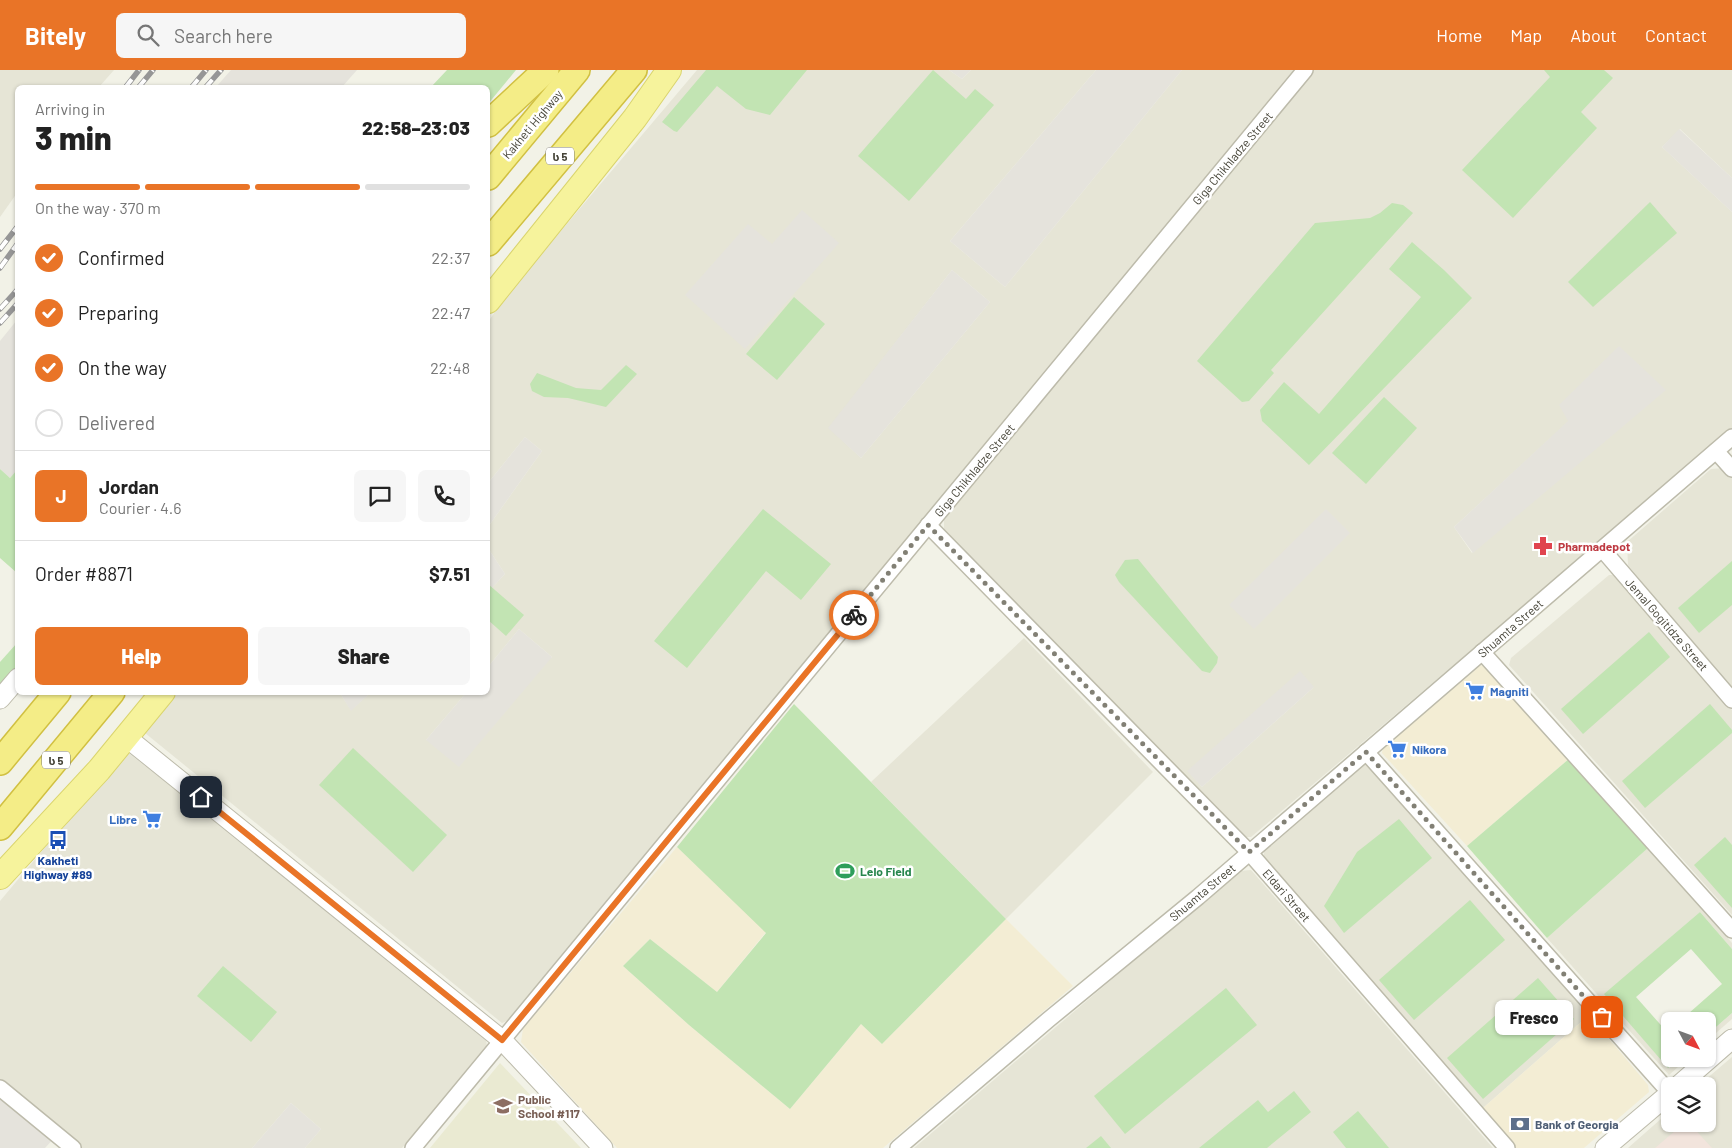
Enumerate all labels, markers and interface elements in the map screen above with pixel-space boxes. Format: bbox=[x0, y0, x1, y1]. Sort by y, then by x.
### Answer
search box bbox=[116, 13, 466, 58]
text: Bitely bbox=[25, 21, 86, 50]
icon: search bbox=[134, 21, 162, 49]
text: Search here bbox=[174, 24, 273, 47]
text: Home bbox=[1436, 24, 1482, 46]
text: Map bbox=[1510, 24, 1542, 46]
text: About bbox=[1570, 24, 1617, 46]
text: Contact bbox=[1645, 24, 1707, 46]
street label: Kakheti Highway bbox=[499, 86, 565, 161]
text: Arriving in bbox=[35, 99, 105, 118]
street label: Giga Chikhladze Street bbox=[1189, 109, 1275, 207]
text: 22:58–23:03 bbox=[362, 116, 470, 139]
text: 3 min bbox=[35, 118, 112, 156]
road number: ს 5 bbox=[546, 148, 574, 164]
text: On the way · 370 m bbox=[35, 198, 161, 217]
icon: check bbox=[35, 244, 63, 272]
text: Confirmed bbox=[78, 246, 165, 269]
text: 22:37 bbox=[432, 248, 470, 267]
icon: check bbox=[35, 299, 63, 327]
text: Preparing bbox=[78, 301, 159, 324]
text: 22:47 bbox=[432, 303, 470, 322]
icon: check bbox=[35, 354, 63, 382]
text: On the way bbox=[78, 356, 167, 379]
text: 22:48 bbox=[430, 358, 470, 377]
text: Delivered bbox=[78, 411, 155, 434]
street label: Giga Chikhladze Street bbox=[931, 421, 1017, 519]
button: chat bbox=[354, 470, 406, 522]
button: phone bbox=[418, 470, 470, 522]
text: Jordan bbox=[99, 475, 159, 498]
text: J bbox=[55, 484, 67, 507]
text: Courier · 4.6 bbox=[99, 498, 182, 517]
pharmacy icon: Pharmadepot bbox=[1532, 535, 1554, 557]
place label: Pharmadepot bbox=[1558, 539, 1631, 553]
text: Order #8871 bbox=[35, 562, 133, 585]
text: $7.51 bbox=[429, 562, 470, 585]
street label: Jemal Gogitidze Street bbox=[1623, 575, 1711, 673]
courier bbox=[829, 590, 879, 640]
street label: Shuamta Street bbox=[1475, 596, 1545, 660]
icon: bike bbox=[840, 601, 868, 629]
button: Help bbox=[35, 627, 248, 685]
button: Share bbox=[258, 627, 470, 685]
supermarket icon: Magniti bbox=[1464, 680, 1486, 702]
place label: Magniti bbox=[1490, 684, 1529, 698]
supermarket icon: Nikora bbox=[1386, 738, 1408, 760]
place label: Nikora bbox=[1412, 742, 1446, 756]
road number: ს 5 bbox=[42, 752, 70, 768]
pin bbox=[180, 776, 222, 818]
icon: home bbox=[187, 783, 215, 811]
supermarket icon: Libre bbox=[141, 808, 163, 830]
place label: Libre bbox=[109, 812, 137, 826]
bus stop icon: Kakheti Highway #89 bbox=[47, 829, 69, 851]
place label: Kakheti Highway #89 bbox=[24, 853, 92, 881]
sports icon: Lelo Field bbox=[834, 860, 856, 882]
street label: Shuamta Street bbox=[1166, 860, 1238, 924]
place label: Lelo Field bbox=[860, 864, 912, 878]
street label: Eldari Street bbox=[1260, 866, 1314, 924]
pin bbox=[1581, 996, 1623, 1038]
callout: Fresco bbox=[1494, 1000, 1572, 1034]
icon: bag bbox=[1588, 1003, 1616, 1031]
text: Fresco bbox=[1510, 1008, 1558, 1027]
north arrow bbox=[1661, 1012, 1716, 1068]
map controls bbox=[1661, 1012, 1716, 1132]
button: layers bbox=[1661, 1077, 1716, 1132]
place label: Public School #117 bbox=[518, 1092, 580, 1120]
school or university icon: Public School #117 bbox=[492, 1095, 514, 1117]
bank icon: Bank of Georgia bbox=[1509, 1113, 1531, 1135]
place label: Bank of Georgia bbox=[1535, 1117, 1619, 1131]

